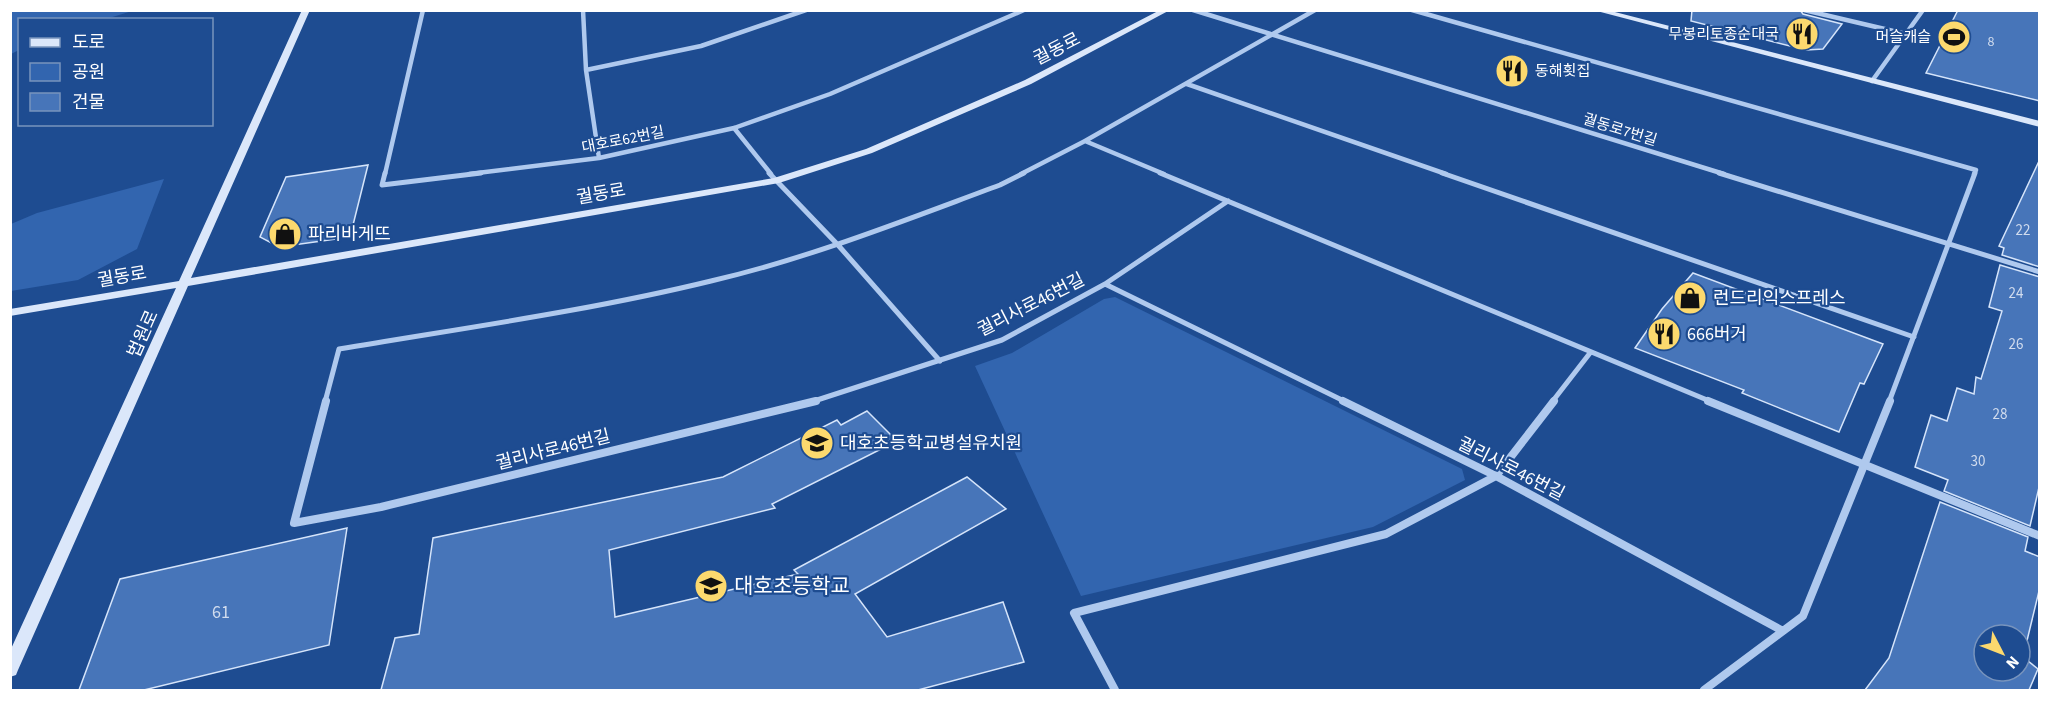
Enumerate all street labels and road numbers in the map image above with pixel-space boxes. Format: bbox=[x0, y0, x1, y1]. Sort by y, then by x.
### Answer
street label: 궐동로 bbox=[1029, 27, 1085, 71]
street label: 궐동로7번길 bbox=[1580, 109, 1660, 151]
street label: 대호로62번길 bbox=[580, 122, 666, 158]
street label: 궐동로 bbox=[574, 177, 628, 211]
street label: 궐동로 bbox=[95, 260, 149, 294]
street label: 궐리사로46번길 bbox=[973, 267, 1089, 343]
street label: 법원로 bbox=[121, 306, 165, 362]
street label: 궐리사로46번길 bbox=[493, 424, 613, 476]
street label: 궐리사로46번길 bbox=[1453, 431, 1569, 507]

